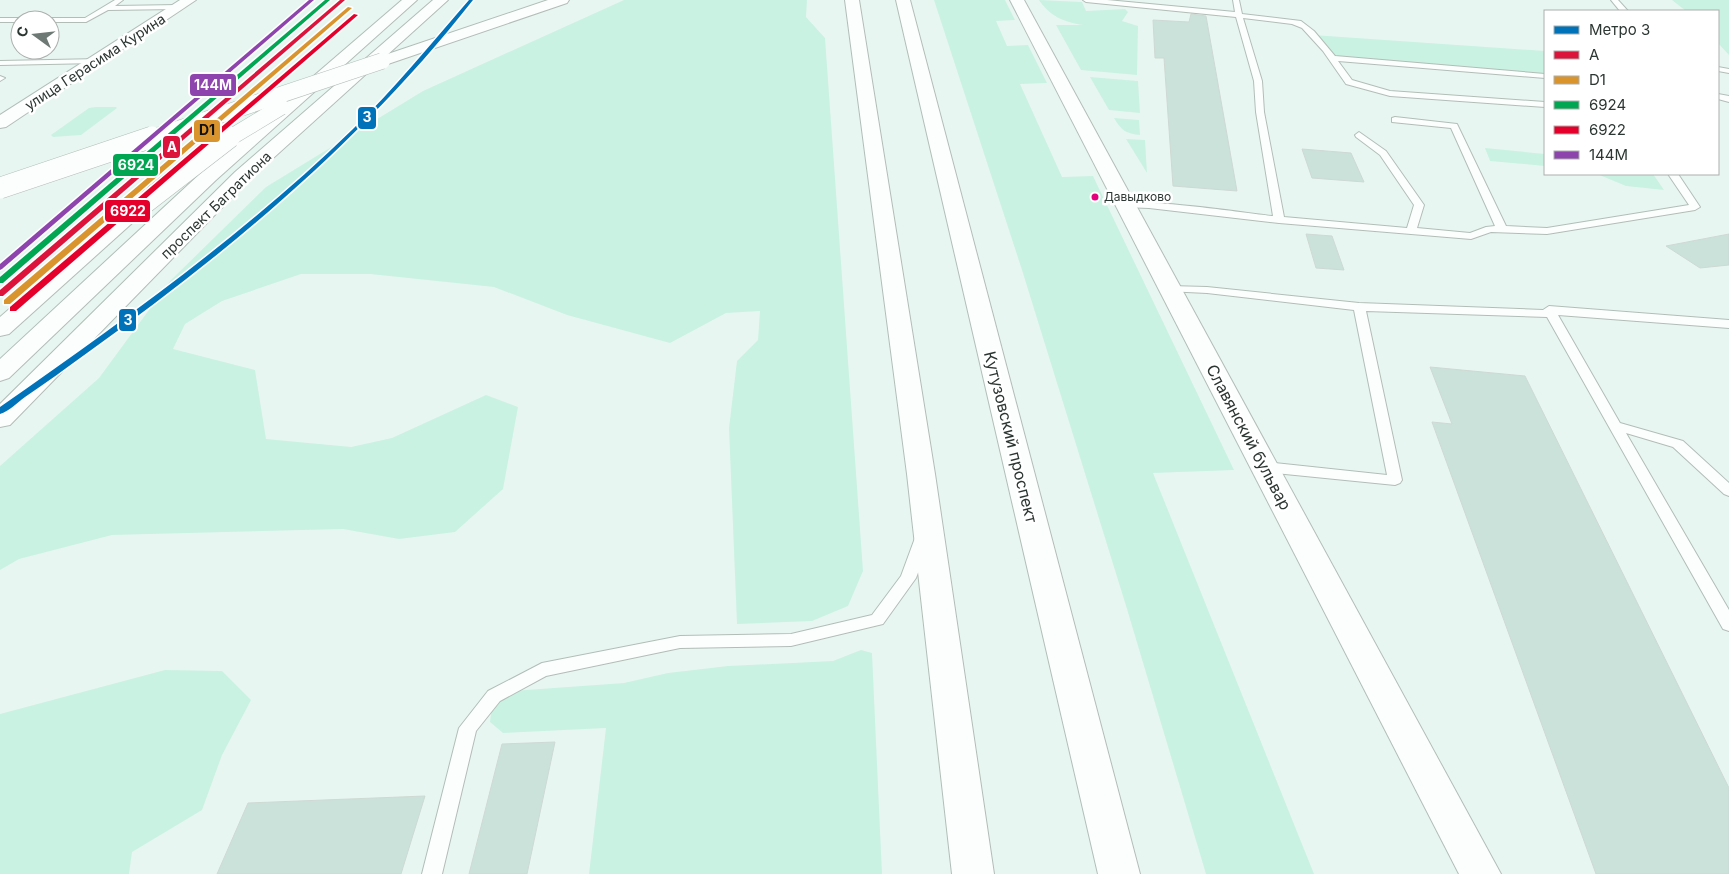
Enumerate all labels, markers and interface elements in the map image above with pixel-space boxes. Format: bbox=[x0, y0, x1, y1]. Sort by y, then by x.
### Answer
north arrow bbox=[10, 10, 60, 60]
street label: улица Герасима Курина bbox=[21, 10, 168, 113]
legend bbox=[1544, 10, 1719, 175]
text: Метро 3 bbox=[1589, 20, 1650, 39]
text: С bbox=[12, 24, 32, 39]
text: A bbox=[1589, 45, 1599, 64]
text: D1 bbox=[1589, 70, 1606, 89]
line badge: 144М bbox=[189, 73, 237, 97]
text: 144М bbox=[194, 76, 232, 93]
text: 6924 bbox=[1589, 95, 1626, 114]
line badge: 3 bbox=[357, 106, 377, 130]
text: 3 bbox=[362, 108, 372, 125]
line badge: D1 bbox=[193, 119, 221, 143]
text: 6922 bbox=[1589, 120, 1626, 139]
text: D1 bbox=[199, 121, 215, 138]
line badge: A bbox=[162, 135, 181, 159]
text: A bbox=[167, 138, 178, 155]
text: 144М bbox=[1589, 145, 1628, 164]
street label: проспект Багратиона bbox=[157, 147, 274, 262]
line badge: 6924 bbox=[112, 153, 159, 177]
text: 6924 bbox=[118, 156, 154, 173]
place label: Давыдково bbox=[1104, 189, 1171, 204]
marker: Давыдково bbox=[1090, 192, 1100, 202]
line badge: 6922 bbox=[104, 199, 151, 223]
text: 6922 bbox=[110, 202, 146, 219]
line badge: 3 bbox=[118, 308, 137, 332]
text: 3 bbox=[123, 311, 133, 328]
street label: Кутузовский проспект bbox=[980, 349, 1042, 525]
street label: Славянский бульвар bbox=[1202, 361, 1296, 513]

